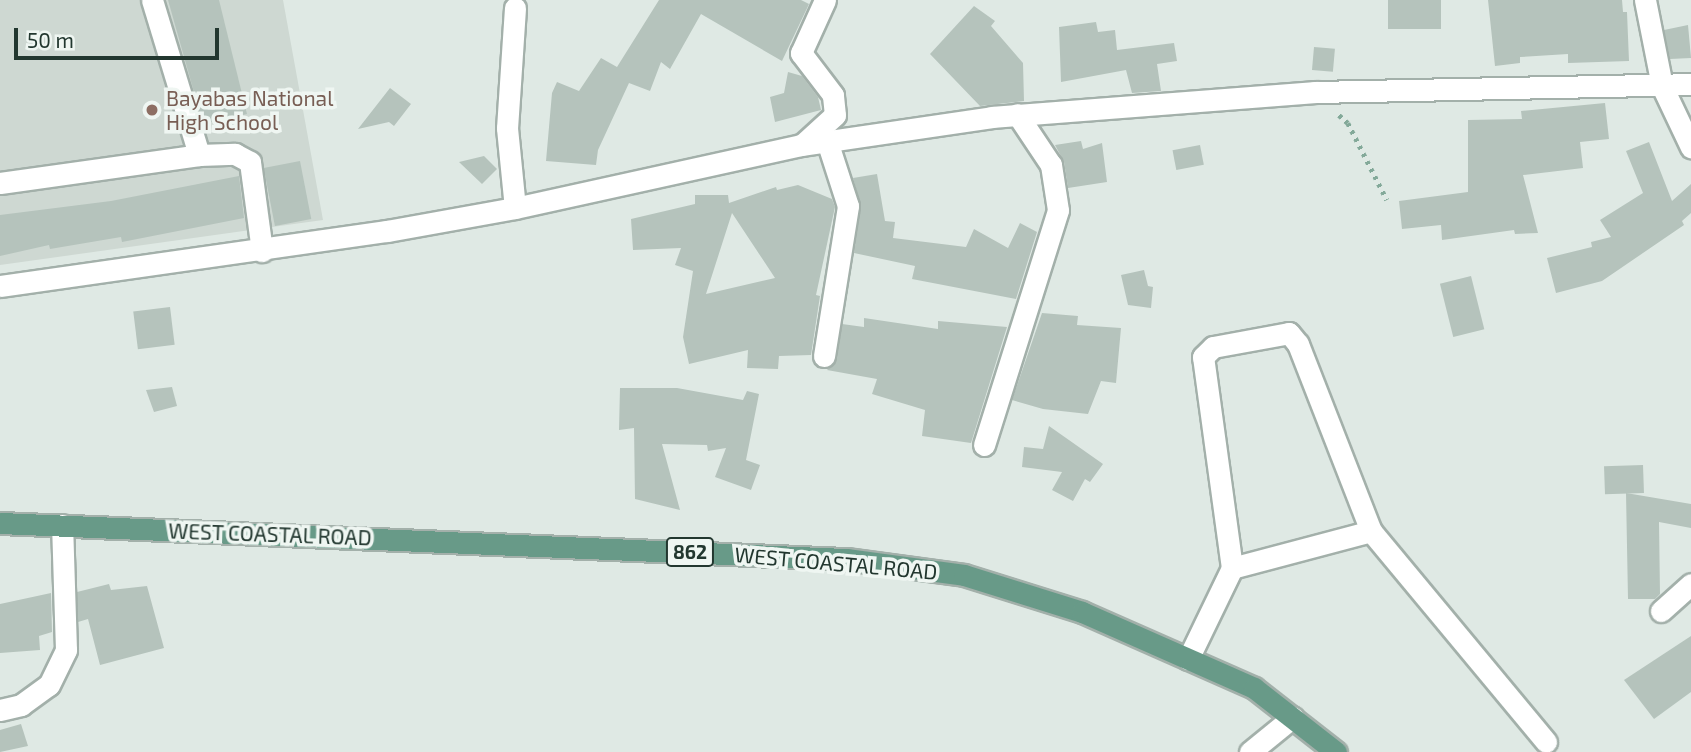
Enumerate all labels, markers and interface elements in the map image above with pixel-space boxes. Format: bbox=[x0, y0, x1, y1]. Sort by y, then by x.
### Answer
scale bar bbox=[18, 14, 222, 58]
text: 50 m bbox=[27, 27, 74, 52]
place label: Bayabas National High School bbox=[166, 85, 333, 135]
marker: Bayabas National High School bbox=[144, 102, 160, 118]
street label: WEST COASTAL ROAD bbox=[167, 518, 373, 550]
road number: 862 bbox=[666, 537, 714, 568]
street label: WEST COASTAL ROAD bbox=[733, 542, 939, 584]

